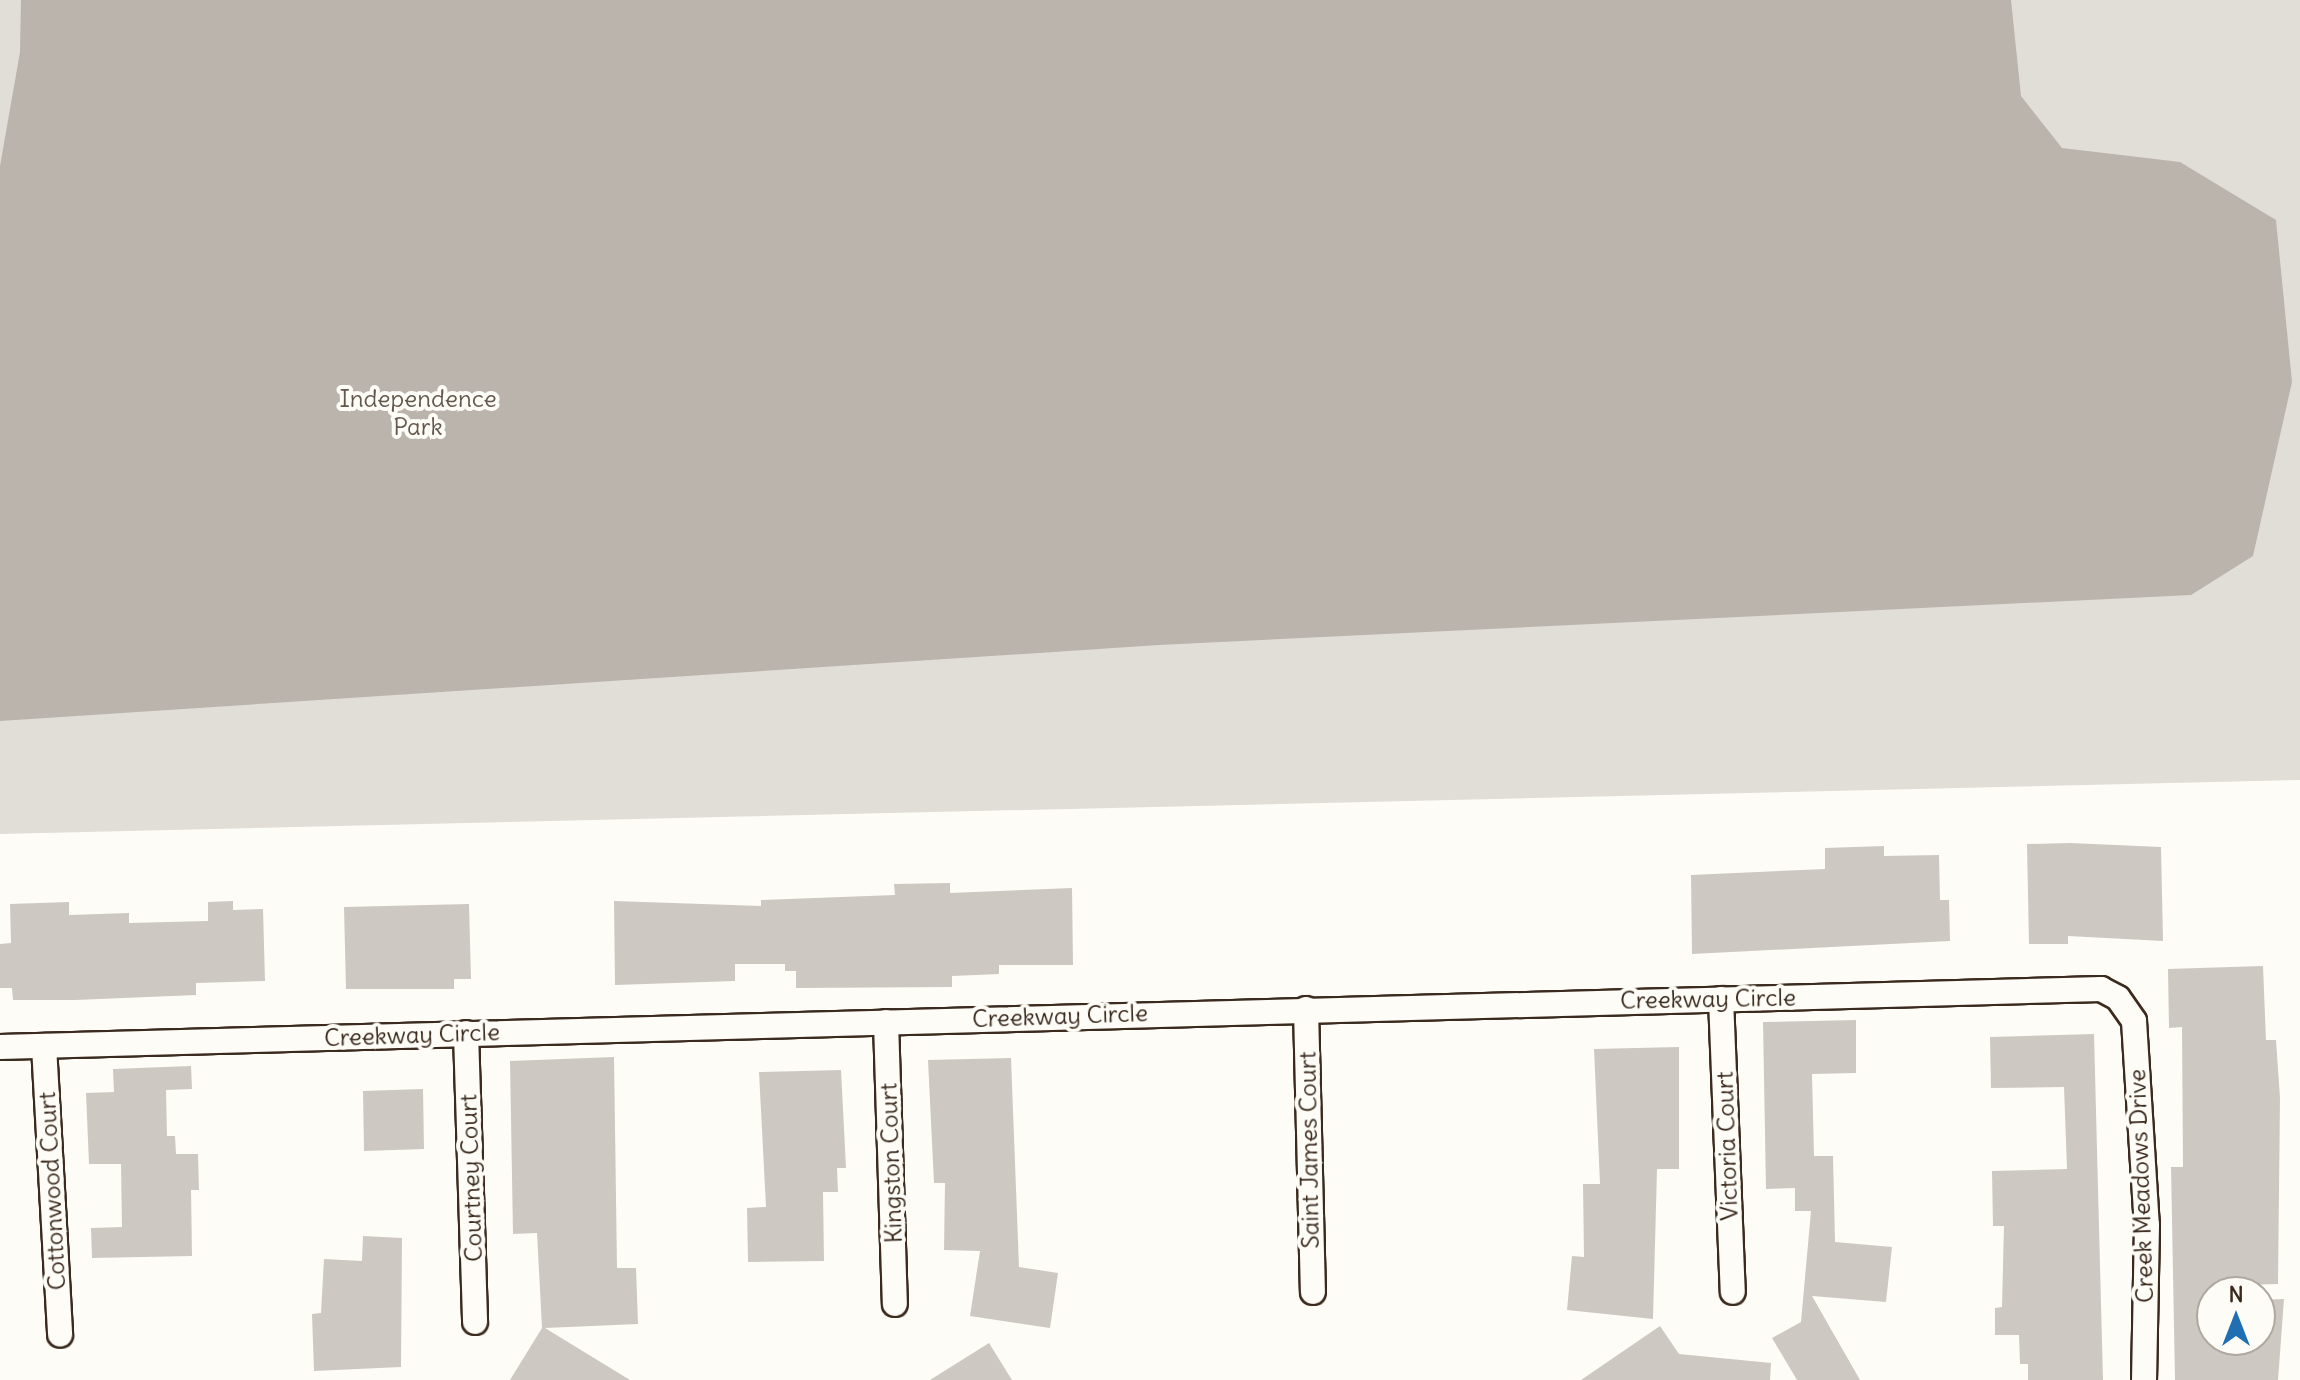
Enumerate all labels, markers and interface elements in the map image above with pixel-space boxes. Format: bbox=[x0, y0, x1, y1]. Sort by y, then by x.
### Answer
park label: Independence Park bbox=[339, 385, 497, 441]
street label: Creekway Circle bbox=[1620, 983, 1796, 1015]
street label: Creekway Circle bbox=[972, 999, 1148, 1033]
street label: Creekway Circle bbox=[324, 1018, 500, 1052]
street label: Saint James Court bbox=[1293, 1051, 1325, 1249]
street label: Creek Meadows Drive bbox=[2123, 1068, 2159, 1304]
street label: Victoria Court bbox=[1710, 1071, 1744, 1221]
street label: Kingston Court bbox=[874, 1082, 908, 1244]
street label: Cottonwood Court bbox=[32, 1091, 72, 1291]
street label: Courtney Court bbox=[454, 1094, 488, 1262]
north arrow bbox=[2196, 1276, 2276, 1356]
text: N bbox=[2228, 1280, 2244, 1308]

